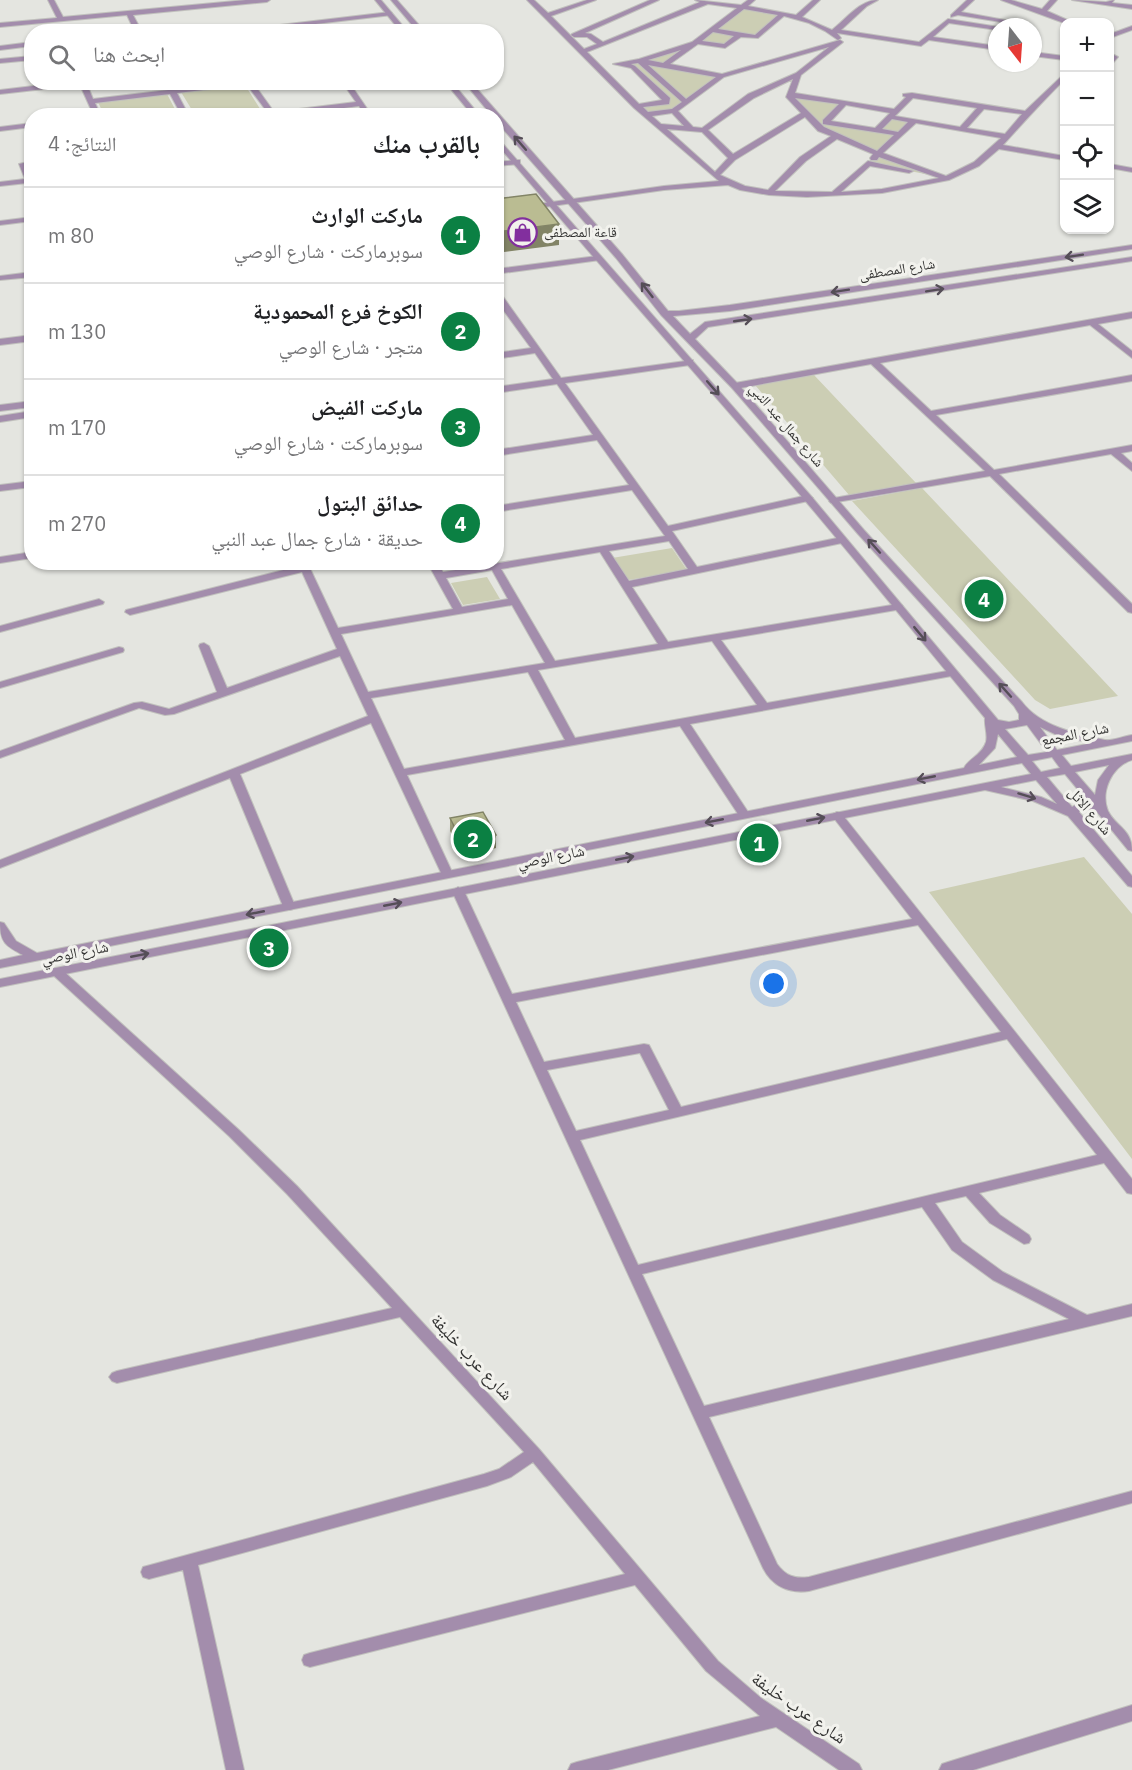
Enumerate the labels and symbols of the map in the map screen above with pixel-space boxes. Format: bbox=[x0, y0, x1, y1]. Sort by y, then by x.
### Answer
north arrow bbox=[988, 18, 1042, 72]
one-way arrow bbox=[513, 136, 527, 151]
shop icon: قاعة المصطفى bbox=[507, 216, 539, 248]
place label: قاعة المصطفى bbox=[544, 223, 617, 241]
one-way arrow bbox=[1065, 250, 1085, 261]
street label: شارع المصطفى bbox=[858, 254, 936, 285]
one-way arrow bbox=[640, 283, 653, 299]
one-way arrow bbox=[925, 284, 945, 295]
one-way arrow bbox=[830, 286, 850, 297]
one-way arrow bbox=[732, 314, 752, 325]
street label: شارع جمال عبد النبي bbox=[744, 379, 828, 472]
one-way arrow bbox=[706, 380, 720, 395]
one-way arrow bbox=[867, 539, 881, 554]
pin: 4 bbox=[964, 576, 1004, 622]
one-way arrow bbox=[913, 626, 927, 641]
one-way arrow bbox=[998, 683, 1012, 698]
street label: شارع المجمع bbox=[1040, 718, 1111, 750]
one-way arrow bbox=[916, 773, 935, 785]
street label: شارع الاثل bbox=[1064, 783, 1116, 839]
one-way arrow bbox=[1018, 791, 1037, 802]
one-way arrow bbox=[806, 813, 825, 824]
pin: 2 bbox=[454, 816, 492, 862]
one-way arrow bbox=[705, 816, 724, 827]
pin: 1 bbox=[740, 820, 778, 866]
street label: شارع الوصي bbox=[516, 841, 587, 875]
one-way arrow bbox=[615, 851, 634, 863]
one-way arrow bbox=[382, 898, 402, 909]
one-way arrow bbox=[246, 908, 265, 919]
pin: 3 bbox=[250, 926, 288, 970]
street label: شارع الوصي bbox=[40, 937, 111, 971]
one-way arrow bbox=[129, 949, 149, 960]
your location bbox=[759, 969, 788, 998]
street label: شارع عرب خليفة bbox=[426, 1308, 518, 1405]
street label: شارع عرب خليفة bbox=[747, 1667, 851, 1749]

